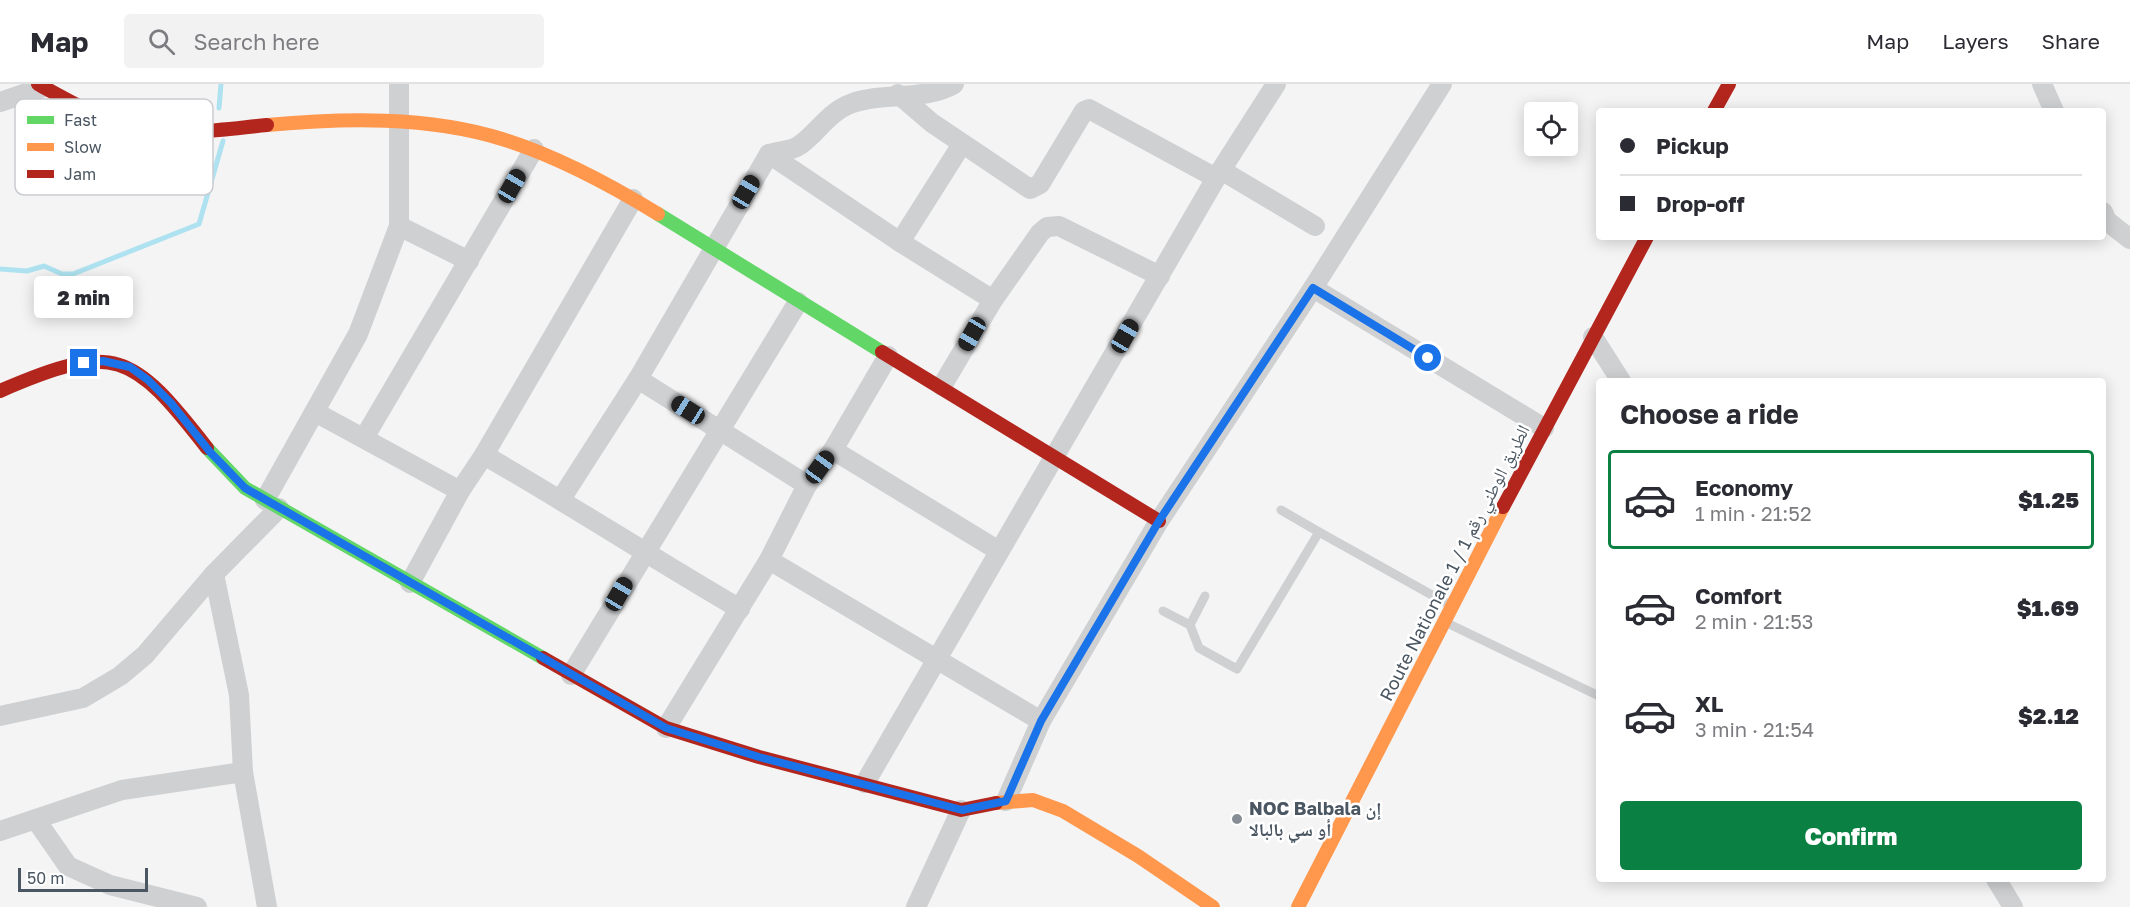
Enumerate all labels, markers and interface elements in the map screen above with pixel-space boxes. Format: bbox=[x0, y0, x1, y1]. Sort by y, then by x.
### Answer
search box bbox=[124, 14, 544, 68]
text: Map bbox=[30, 25, 88, 58]
icon: search bbox=[145, 25, 178, 58]
text: Search here bbox=[193, 28, 319, 55]
text: Map bbox=[1866, 28, 1909, 54]
text: Layers bbox=[1942, 28, 2009, 54]
text: Share bbox=[2042, 28, 2100, 54]
legend bbox=[15, 99, 213, 195]
map controls bbox=[1524, 102, 1578, 156]
button: locate bbox=[1524, 102, 1578, 156]
text: Fast bbox=[64, 110, 97, 130]
text: Pickup bbox=[1656, 132, 1729, 159]
text: Slow bbox=[64, 137, 102, 157]
text: Jam bbox=[64, 164, 96, 184]
car bbox=[495, 166, 529, 206]
car bbox=[729, 172, 763, 212]
text: Drop-off bbox=[1656, 190, 1745, 217]
callout: 2 min bbox=[34, 276, 134, 318]
text: 2 min bbox=[57, 285, 110, 309]
car bbox=[955, 314, 989, 354]
car bbox=[1108, 316, 1142, 356]
route start bbox=[1414, 344, 1441, 371]
route end bbox=[70, 349, 97, 376]
car bbox=[668, 393, 708, 427]
text: Choose a ride bbox=[1620, 398, 1799, 430]
street label: Route Nationale 1 / الطريق الوطني رقم 1 bbox=[1375, 421, 1538, 706]
car bbox=[802, 447, 838, 487]
icon: car bbox=[1623, 473, 1677, 527]
text: Economy bbox=[1695, 474, 1793, 501]
text: $1.25 bbox=[2018, 486, 2079, 513]
text: 1 min · 21:52 bbox=[1695, 501, 1812, 525]
car bbox=[602, 574, 636, 614]
icon: car bbox=[1623, 581, 1677, 635]
text: Comfort bbox=[1695, 582, 1782, 609]
text: $1.69 bbox=[2017, 594, 2079, 621]
text: 2 min · 21:53 bbox=[1695, 609, 1814, 633]
icon: car bbox=[1623, 689, 1677, 743]
text: XL bbox=[1695, 690, 1723, 717]
text: $2.12 bbox=[2018, 702, 2079, 729]
text: 3 min · 21:54 bbox=[1695, 717, 1814, 741]
place label: NOC Balbala إن أو سي بالبالا bbox=[1249, 797, 1381, 844]
button: Confirm bbox=[1620, 801, 2082, 870]
marker: NOC Balbala إن أو سي بالبالا bbox=[1230, 812, 1244, 826]
scale bar bbox=[18, 865, 148, 892]
text: 50 m bbox=[27, 868, 64, 888]

